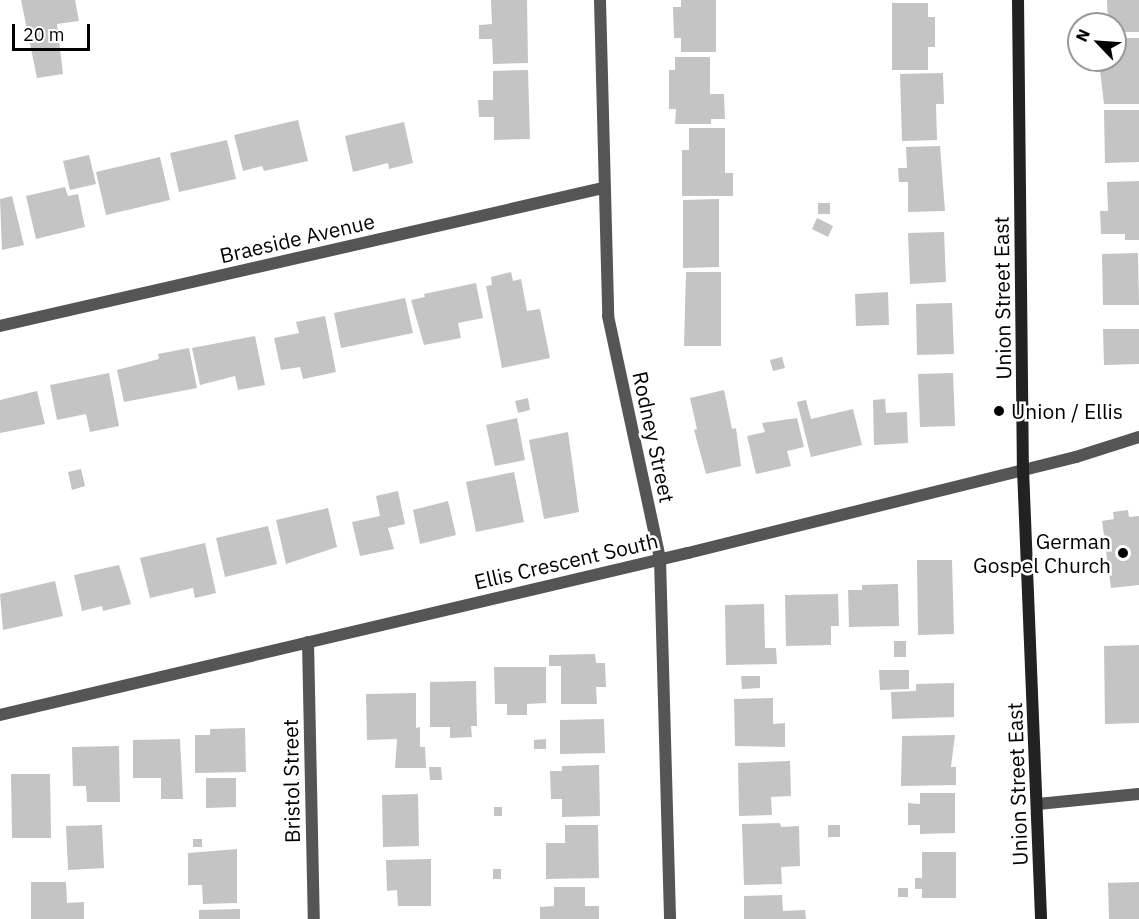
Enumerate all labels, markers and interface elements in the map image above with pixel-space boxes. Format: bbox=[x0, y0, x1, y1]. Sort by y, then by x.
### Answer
scale bar bbox=[15, 12, 93, 50]
north arrow bbox=[1067, 12, 1127, 72]
text: 20 m bbox=[23, 23, 65, 46]
text: N bbox=[1071, 26, 1094, 45]
street label: Braeside Avenue bbox=[217, 208, 377, 268]
street label: Union Street East bbox=[988, 216, 1016, 380]
street label: Rodney Street bbox=[628, 369, 680, 505]
place label: Union / Ellis bbox=[1011, 398, 1123, 424]
marker: Union / Ellis bbox=[992, 404, 1006, 418]
street label: Ellis Crescent South bbox=[472, 528, 660, 594]
place label: German Gospel Church bbox=[973, 528, 1111, 578]
marker: German Gospel Church bbox=[1116, 546, 1130, 560]
street label: Union Street East bbox=[1002, 702, 1032, 866]
street label: Bristol Street bbox=[277, 719, 305, 843]

